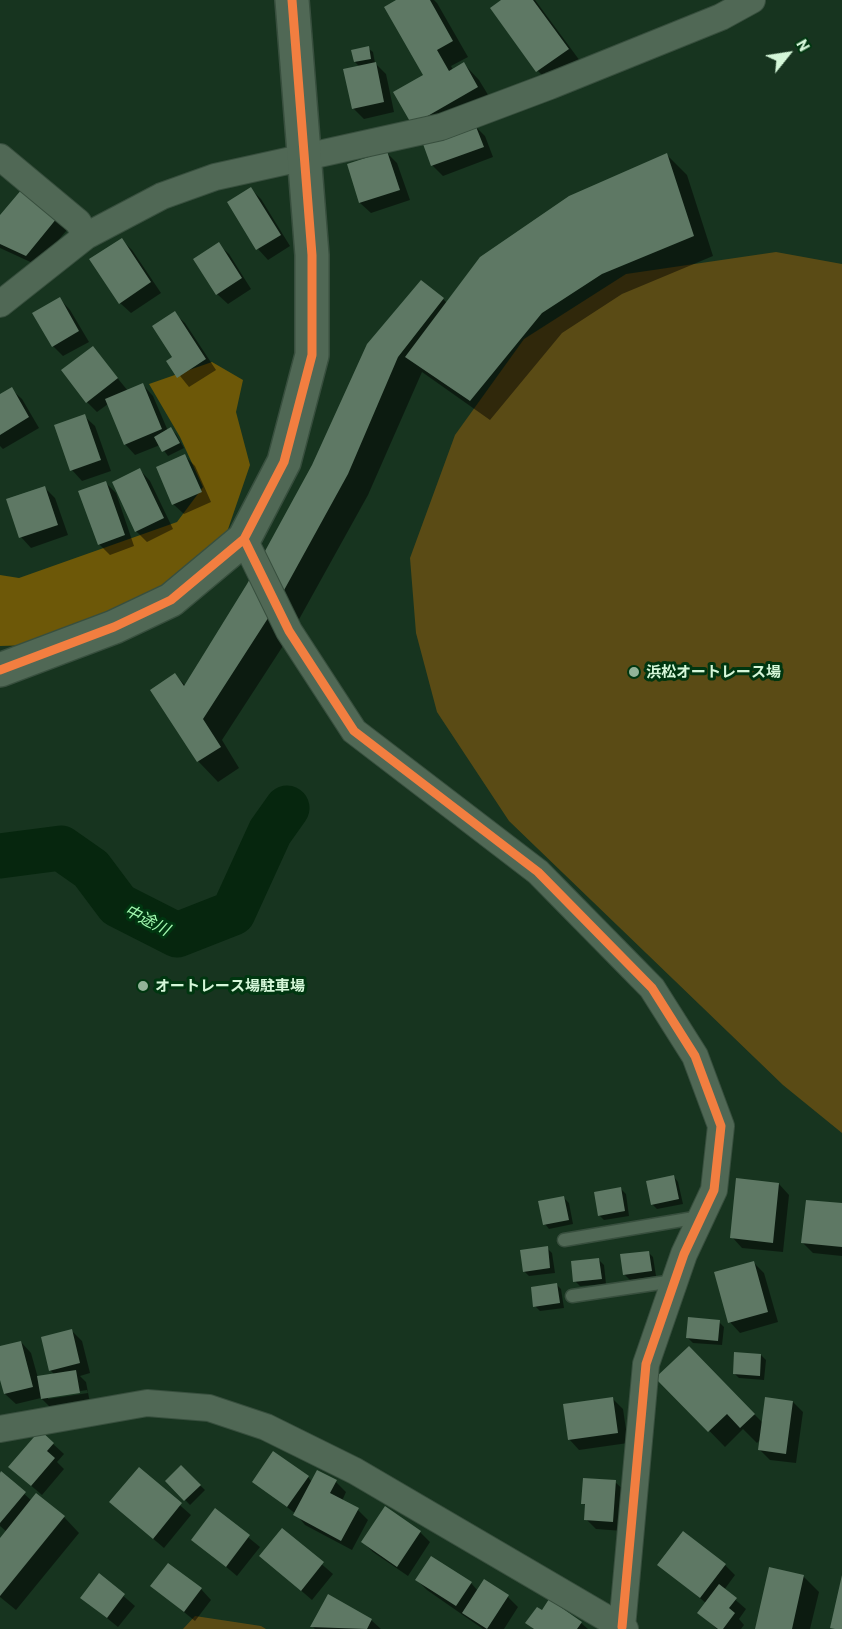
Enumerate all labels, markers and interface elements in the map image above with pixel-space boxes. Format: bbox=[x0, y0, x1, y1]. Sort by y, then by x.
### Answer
north arrow bbox=[758, 24, 818, 84]
text: N bbox=[793, 35, 815, 54]
place label: 浜松オートレース場 bbox=[646, 663, 781, 681]
marker: 浜松オートレース場 bbox=[627, 665, 641, 679]
water label: 中途川 bbox=[121, 901, 173, 939]
place label: オートレース場駐車場 bbox=[155, 977, 305, 995]
marker: オートレース場駐車場 bbox=[136, 979, 150, 993]

